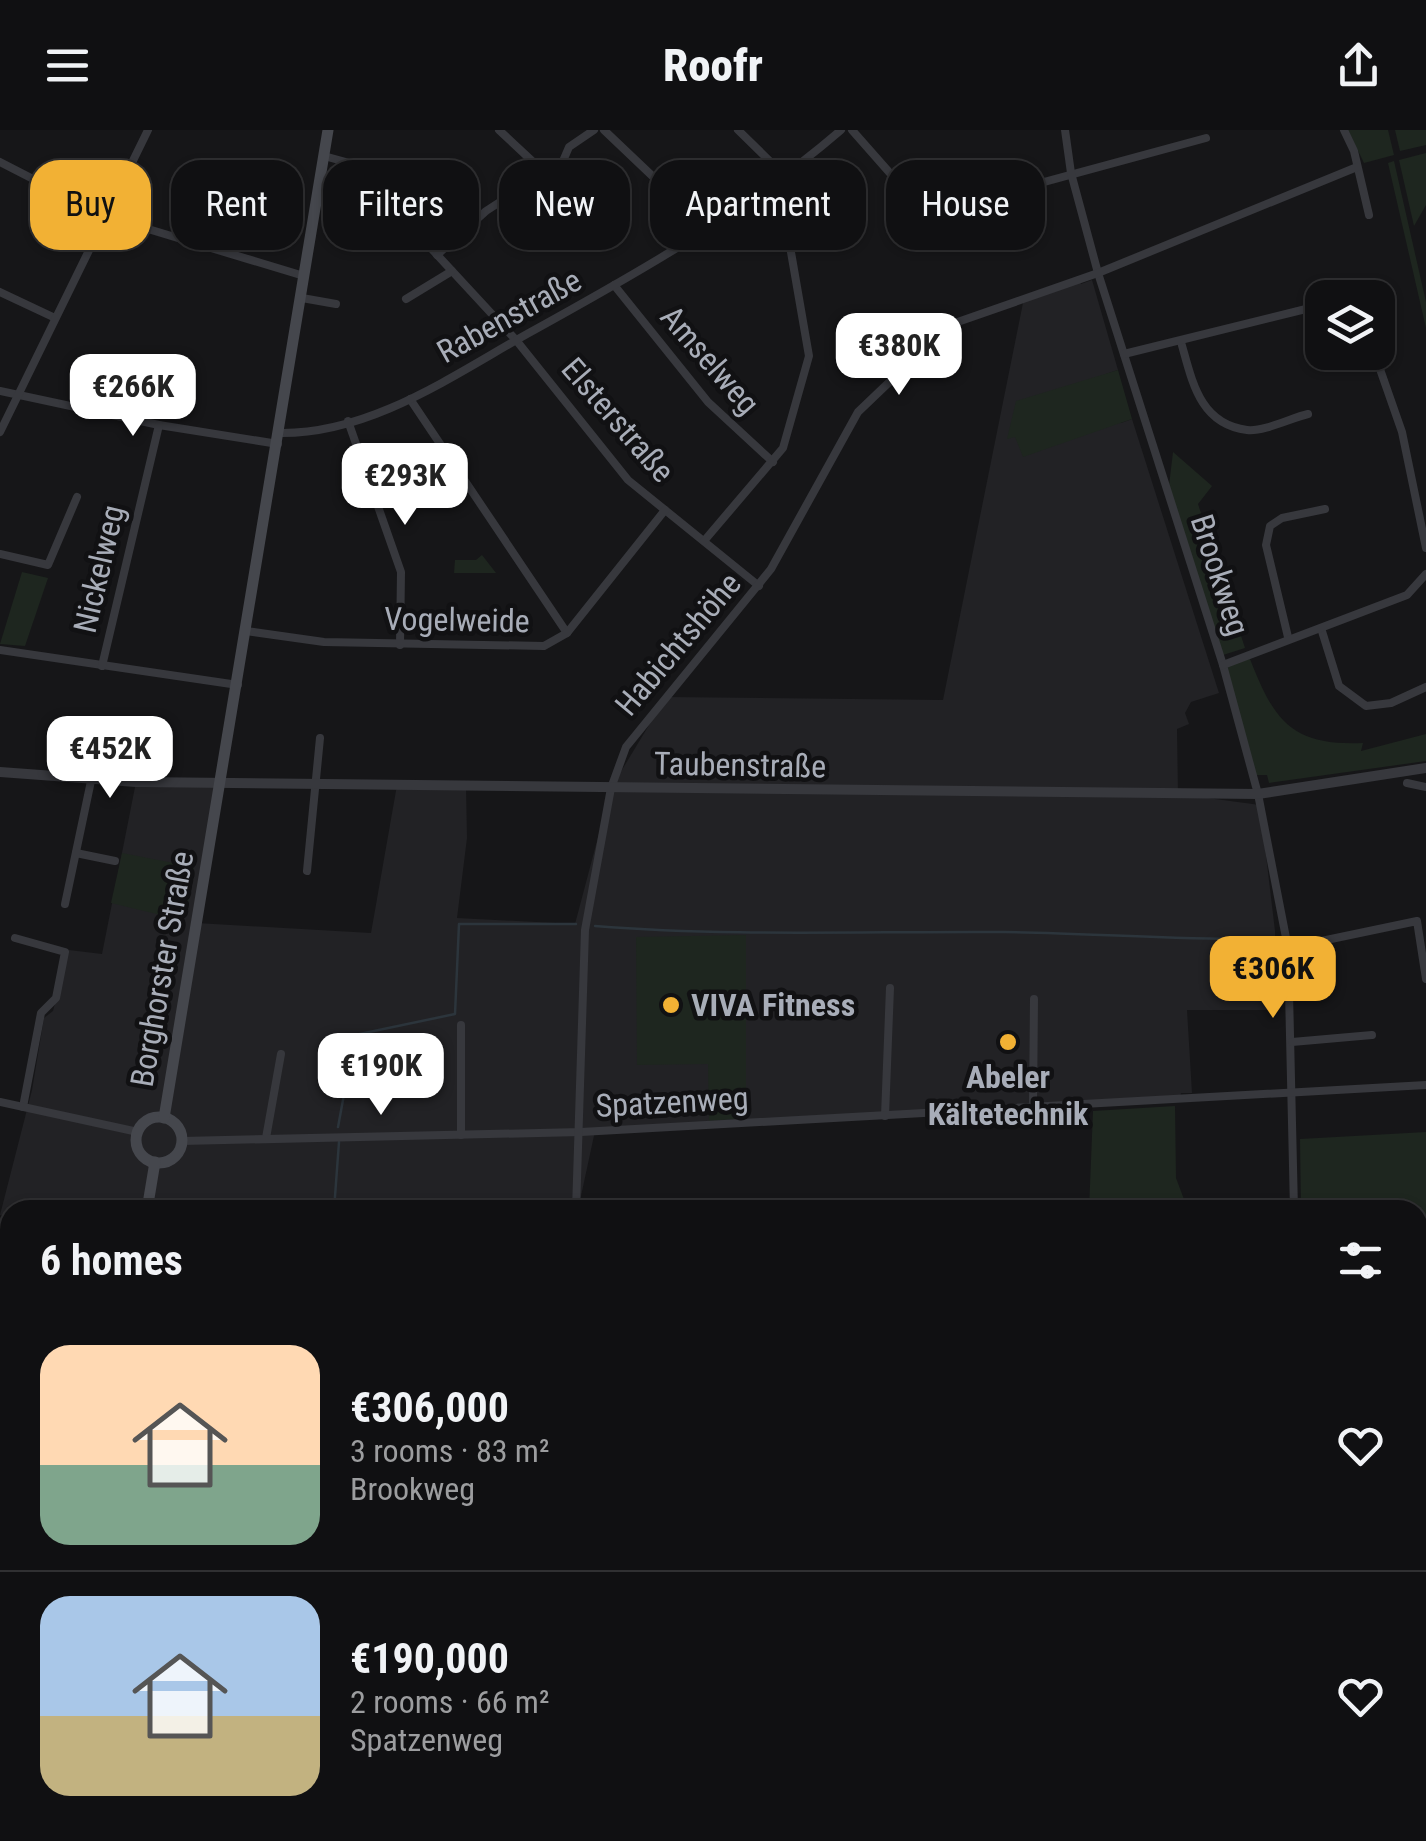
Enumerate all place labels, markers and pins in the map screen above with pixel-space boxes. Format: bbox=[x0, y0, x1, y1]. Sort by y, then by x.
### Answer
pin: €380K bbox=[829, 313, 969, 398]
pin: €266K bbox=[63, 354, 203, 439]
pin: €293K bbox=[335, 443, 475, 528]
pin: €452K bbox=[40, 716, 180, 801]
pin: €306K bbox=[1203, 936, 1343, 1021]
place label: VIVA Fitness bbox=[691, 986, 855, 1024]
marker: VIVA Fitness bbox=[660, 994, 682, 1016]
marker: Abeler Kältetechnik bbox=[997, 1031, 1019, 1053]
pin: €190K bbox=[311, 1033, 451, 1118]
place label: Abeler Kältetechnik bbox=[928, 1058, 1089, 1133]

